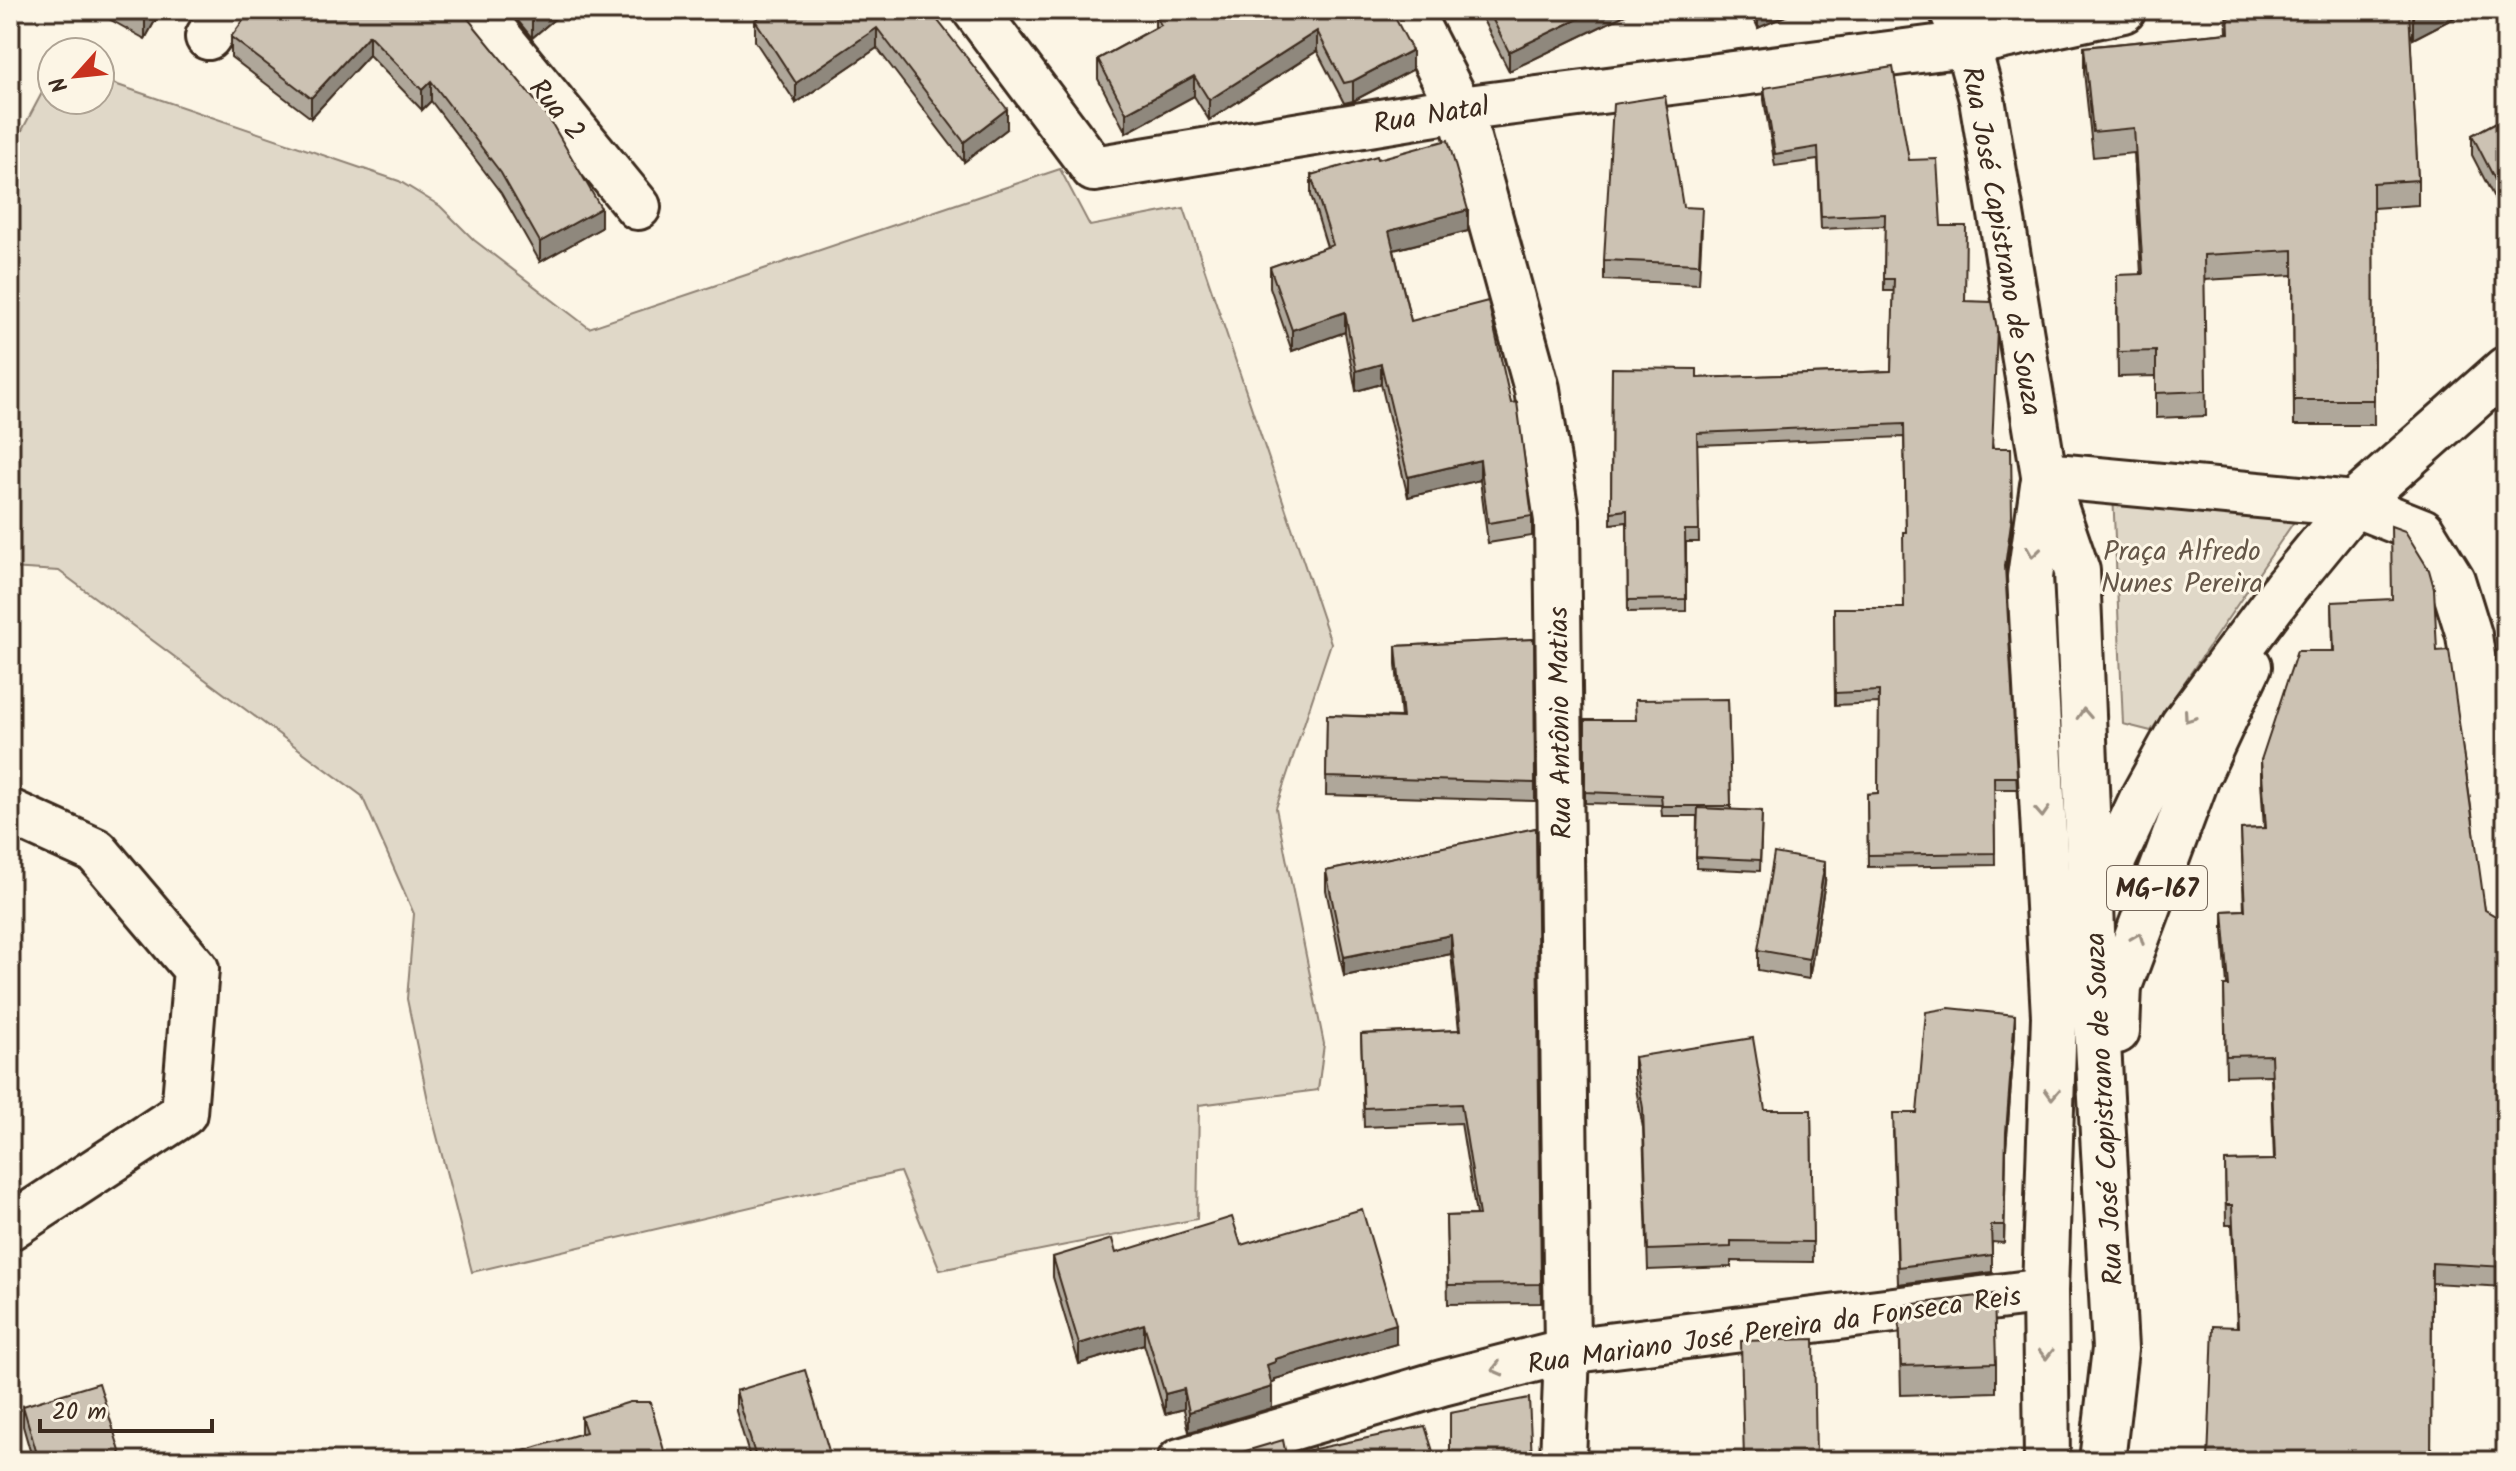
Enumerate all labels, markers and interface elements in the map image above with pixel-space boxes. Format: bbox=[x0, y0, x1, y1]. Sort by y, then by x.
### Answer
north arrow bbox=[36, 36, 116, 116]
street label: Rua José Capistrano de Souza bbox=[1948, 63, 2053, 419]
street label: Rua 2 bbox=[516, 69, 596, 152]
text: N bbox=[42, 70, 79, 98]
street label: Rua Natal bbox=[1370, 85, 1493, 148]
park label: Praça Alfredo Nunes Pereira bbox=[2101, 530, 2263, 607]
one-way arrow bbox=[2025, 545, 2042, 559]
street label: Rua Antônio Matias bbox=[1537, 606, 1586, 840]
one-way arrow bbox=[2076, 707, 2093, 720]
one-way arrow bbox=[2184, 708, 2199, 723]
one-way arrow bbox=[2034, 806, 2051, 819]
road number: MG-167 bbox=[2107, 866, 2207, 910]
street label: Rua José Capistrano de Souza bbox=[2074, 931, 2137, 1287]
one-way arrow bbox=[2128, 932, 2145, 946]
one-way arrow bbox=[2043, 1088, 2060, 1101]
street label: Rua Mariano José Pereira da Fonseca Reis bbox=[1525, 1275, 2024, 1388]
one-way arrow bbox=[2037, 1348, 2055, 1361]
one-way arrow bbox=[1491, 1359, 1505, 1376]
scale bar bbox=[40, 1383, 212, 1433]
text: 20 m bbox=[52, 1393, 107, 1432]

